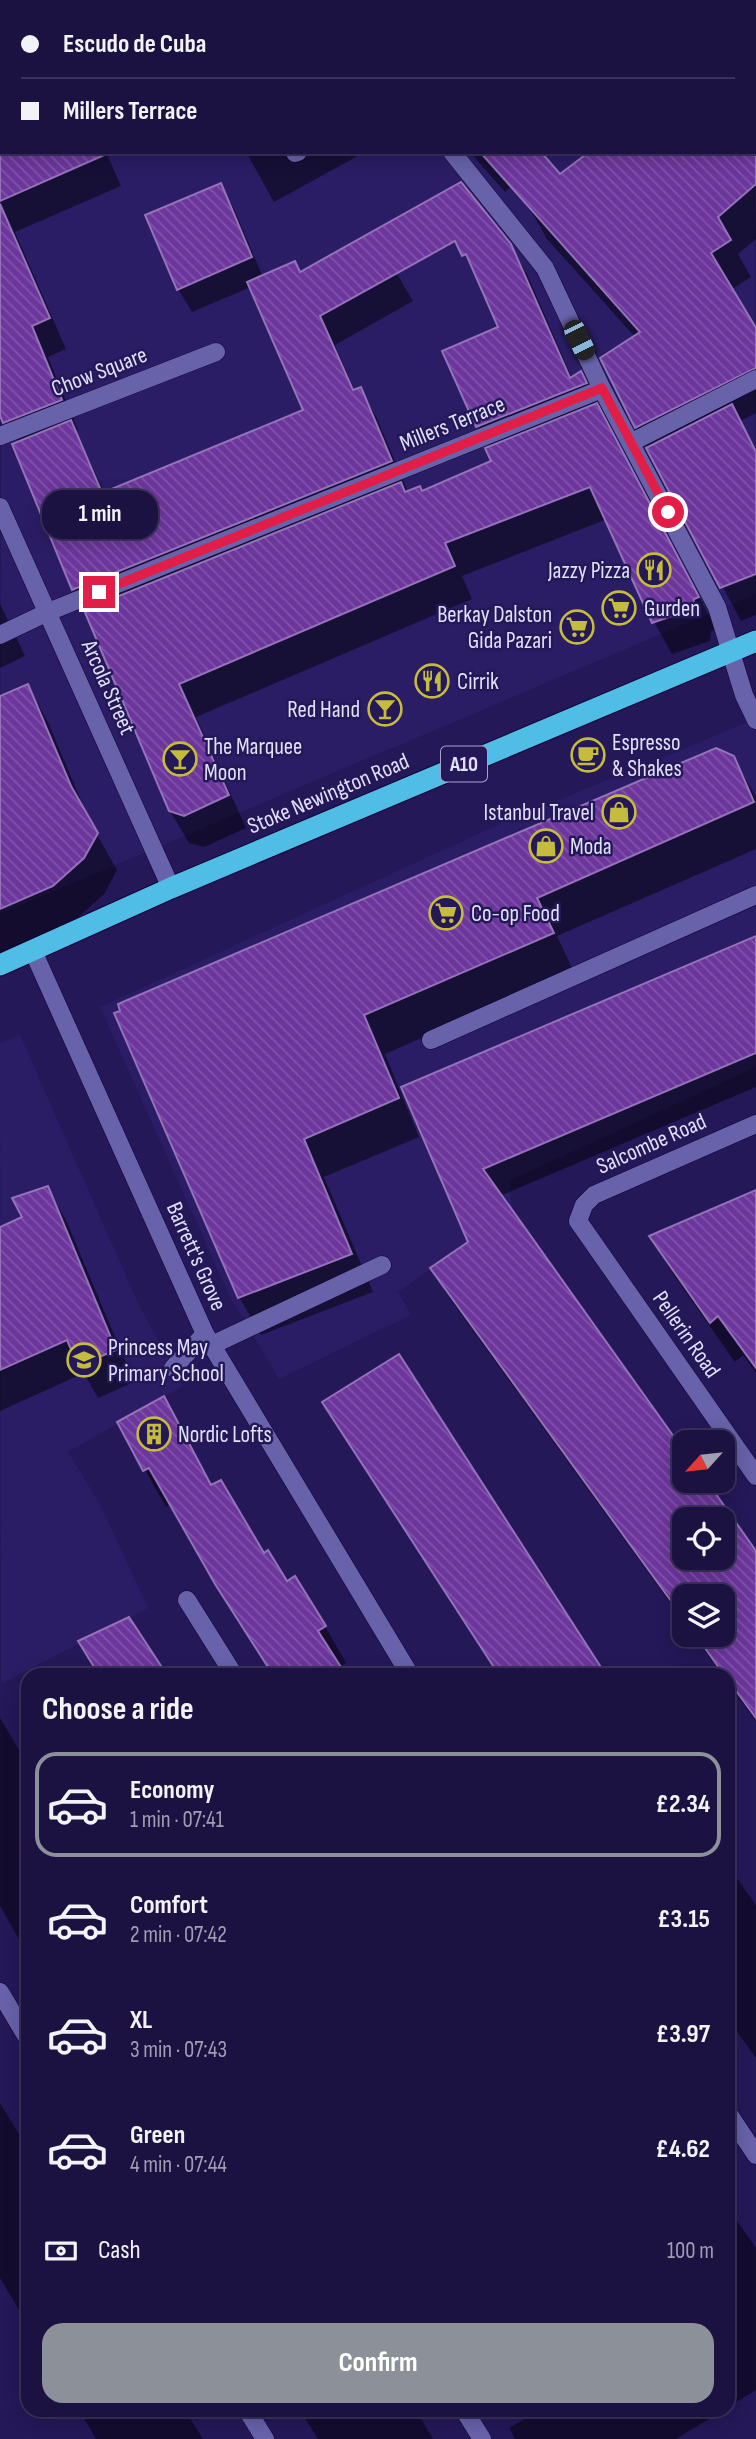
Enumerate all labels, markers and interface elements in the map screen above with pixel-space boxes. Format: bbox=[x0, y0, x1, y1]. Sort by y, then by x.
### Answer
text: Escudo de Cuba bbox=[63, 29, 206, 60]
text: Millers Terrace bbox=[63, 96, 197, 127]
car bbox=[561, 317, 598, 363]
street label: Chow Square bbox=[47, 341, 151, 403]
street label: Millers Terrace bbox=[396, 390, 509, 458]
callout: 1 min bbox=[41, 490, 157, 540]
route start bbox=[652, 496, 684, 528]
text: 1 min bbox=[79, 500, 121, 528]
restaurant icon: Jazzy Pizza bbox=[635, 551, 673, 589]
place label: Jazzy Pizza bbox=[547, 557, 630, 585]
route end bbox=[83, 576, 115, 608]
supermarket icon: Gurden bbox=[600, 589, 638, 627]
place label: Gurden bbox=[644, 595, 700, 623]
place label: Berkay Dalston Gida Pazari bbox=[437, 601, 552, 655]
supermarket icon: Berkay Dalston Gida Pazari bbox=[558, 608, 596, 646]
street label: Arcola Street bbox=[74, 635, 141, 739]
restaurant icon: Cirrik bbox=[413, 662, 451, 700]
place label: Cirrik bbox=[457, 668, 499, 696]
bar icon: Red Hand bbox=[366, 690, 404, 728]
place label: Red Hand bbox=[287, 696, 360, 724]
place label: Espresso & Shakes bbox=[612, 729, 682, 783]
place label: The Marquee Moon bbox=[204, 733, 302, 787]
cafe icon: Espresso & Shakes bbox=[569, 736, 607, 774]
bar icon: The Marquee Moon bbox=[161, 740, 199, 778]
road number: A10 bbox=[441, 746, 487, 782]
street label: Stoke Newington Road bbox=[243, 747, 413, 841]
shop icon: Istanbul Travel bbox=[600, 793, 638, 831]
place label: Istanbul Travel bbox=[484, 799, 594, 827]
shop icon: Moda bbox=[527, 827, 565, 865]
place label: Moda bbox=[570, 833, 612, 861]
supermarket icon: Co-op Food bbox=[427, 894, 465, 932]
place label: Co-op Food bbox=[471, 900, 560, 928]
street label: Salcombe Road bbox=[592, 1107, 711, 1181]
street label: Barrett's Grove bbox=[160, 1198, 232, 1315]
street label: Pellerin Road bbox=[646, 1286, 726, 1383]
place label: Princess May Primary School bbox=[108, 1334, 224, 1388]
school or university icon: Princess May Primary School bbox=[65, 1341, 103, 1379]
building icon: Nordic Lofts bbox=[135, 1415, 173, 1453]
place label: Nordic Lofts bbox=[178, 1421, 272, 1449]
north arrow bbox=[672, 1430, 735, 1493]
map controls bbox=[672, 1430, 735, 1647]
button: locate bbox=[672, 1507, 735, 1570]
button: layers bbox=[672, 1584, 735, 1647]
text: Choose a ride bbox=[42, 1690, 194, 1729]
icon: car bbox=[46, 1773, 109, 1836]
text: Economy bbox=[130, 1775, 214, 1806]
text: £2.34 bbox=[656, 1789, 710, 1820]
text: 1 min · 07:41 bbox=[130, 1806, 224, 1834]
icon: car bbox=[46, 1888, 109, 1951]
text: Comfort bbox=[130, 1890, 208, 1921]
text: £3.15 bbox=[657, 1904, 710, 1935]
text: 2 min · 07:42 bbox=[130, 1921, 227, 1949]
icon: car bbox=[46, 2003, 109, 2066]
text: XL bbox=[130, 2005, 152, 2036]
text: £3.97 bbox=[656, 2019, 710, 2050]
text: 3 min · 07:43 bbox=[130, 2036, 227, 2064]
icon: car bbox=[46, 2118, 109, 2181]
text: Green bbox=[130, 2120, 185, 2151]
text: £4.62 bbox=[656, 2134, 710, 2165]
text: 4 min · 07:44 bbox=[130, 2151, 227, 2179]
icon: cash bbox=[42, 2232, 80, 2270]
text: Cash bbox=[98, 2235, 141, 2266]
text: 100 m bbox=[667, 2237, 714, 2265]
button: Confirm bbox=[42, 2323, 714, 2403]

